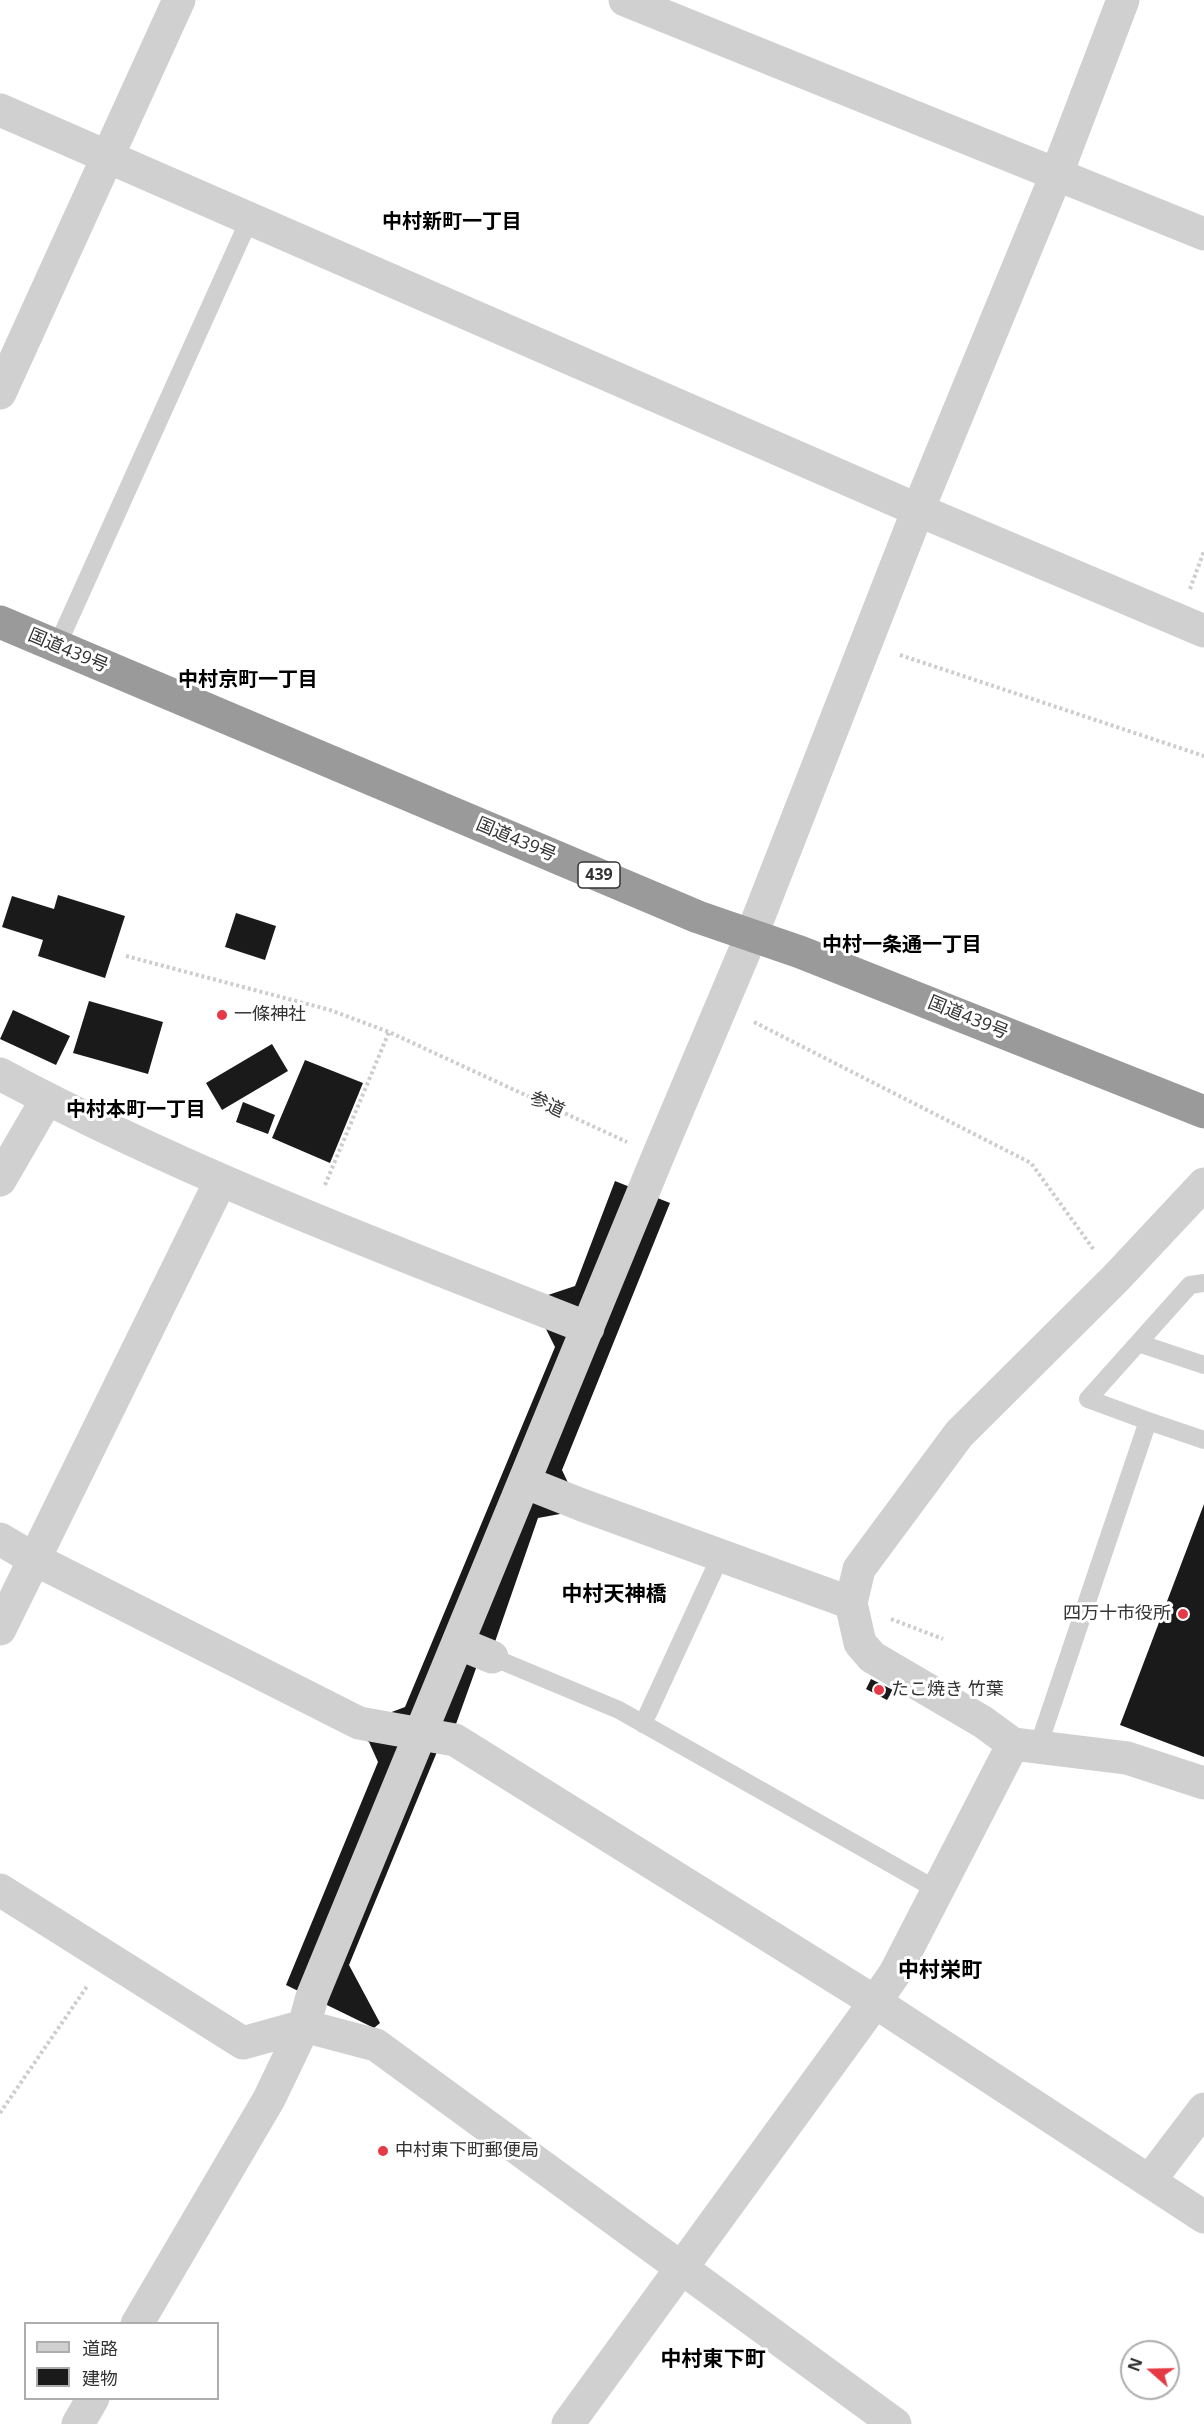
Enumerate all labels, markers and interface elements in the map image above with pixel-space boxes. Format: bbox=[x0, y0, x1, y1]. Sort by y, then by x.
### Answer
district label: 中村新町一丁目 bbox=[382, 210, 522, 234]
street label: 国道439号 bbox=[25, 624, 111, 678]
district label: 中村京町一丁目 bbox=[178, 668, 318, 692]
street label: 国道439号 bbox=[473, 813, 559, 867]
road number: 439 bbox=[578, 862, 620, 888]
district label: 中村一条通一丁目 bbox=[822, 933, 982, 957]
street label: 国道439号 bbox=[925, 992, 1011, 1044]
place label: 一條神社 bbox=[234, 1004, 306, 1026]
marker: 一條神社 bbox=[215, 1008, 229, 1022]
street label: 参道 bbox=[526, 1088, 568, 1122]
district label: 中村本町一丁目 bbox=[66, 1098, 206, 1122]
district label: 中村天神橋 bbox=[562, 1582, 666, 1608]
place label: 四万十市役所 bbox=[1063, 1603, 1171, 1625]
marker: 四万十市役所 bbox=[1176, 1607, 1190, 1621]
place label: たこ焼き 竹葉 bbox=[891, 1679, 1004, 1701]
marker: たこ焼き 竹葉 bbox=[872, 1683, 886, 1697]
district label: 中村栄町 bbox=[898, 1958, 982, 1984]
place label: 中村東下町郵便局 bbox=[395, 2140, 539, 2162]
marker: 中村東下町郵便局 bbox=[376, 2144, 390, 2158]
legend bbox=[24, 2322, 219, 2400]
text: 道路 bbox=[82, 2336, 118, 2360]
north arrow bbox=[1120, 2340, 1180, 2400]
district label: 中村東下町 bbox=[661, 2347, 765, 2373]
text: N bbox=[1122, 2355, 1148, 2374]
text: 建物 bbox=[82, 2366, 118, 2390]

